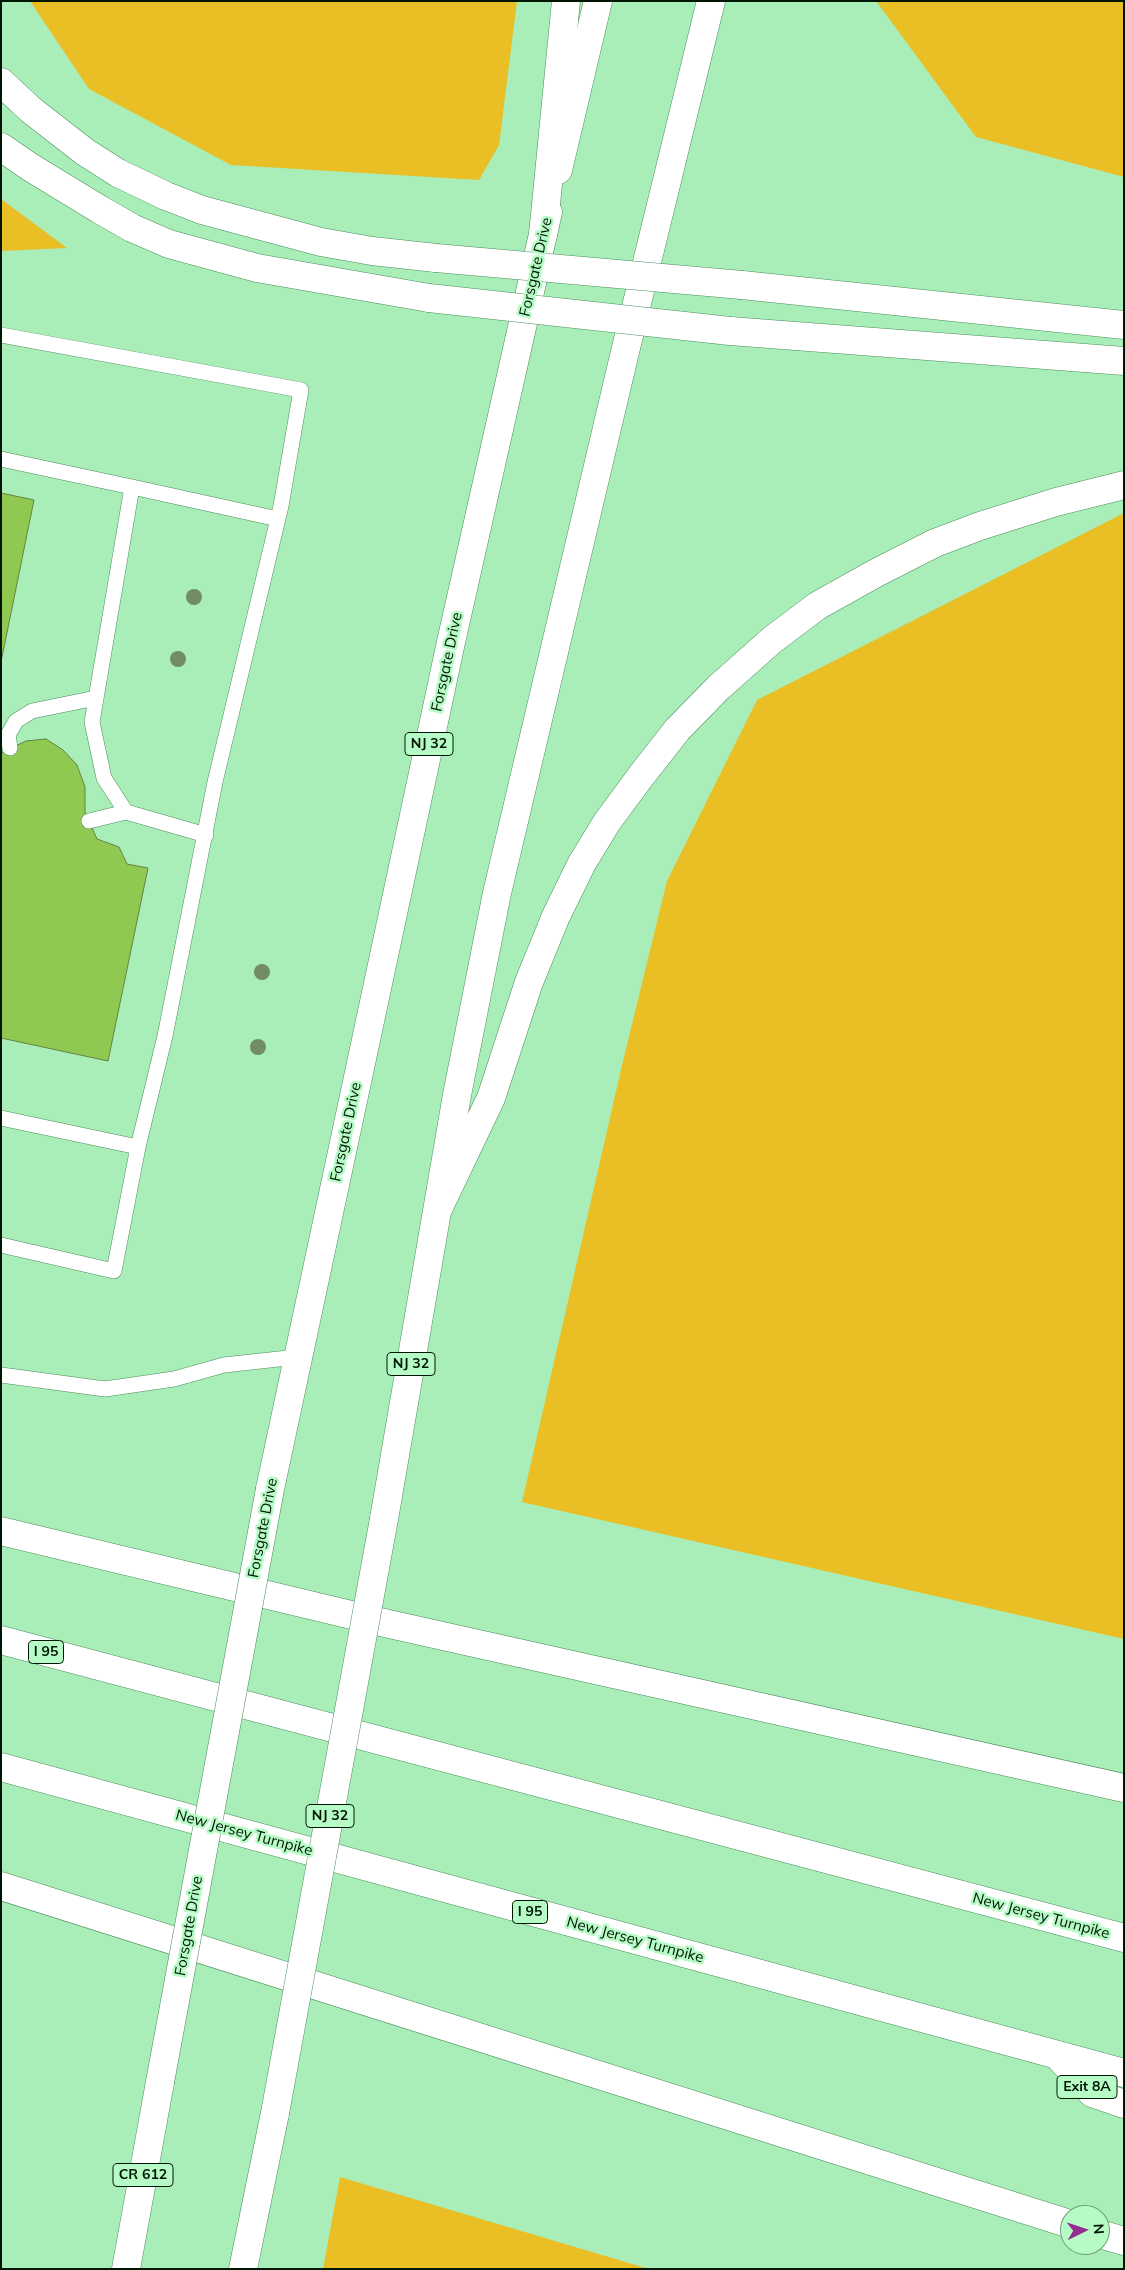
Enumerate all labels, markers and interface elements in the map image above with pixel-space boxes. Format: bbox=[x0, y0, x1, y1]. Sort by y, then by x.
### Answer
street label: Forsgate Drive bbox=[516, 216, 556, 318]
street label: Forsgate Drive bbox=[428, 611, 466, 713]
road number: NJ 32 bbox=[405, 732, 453, 756]
street label: Forsgate Drive bbox=[327, 1081, 365, 1183]
road number: NJ 32 bbox=[387, 1352, 435, 1376]
street label: Forsgate Drive bbox=[245, 1477, 281, 1579]
road number: I 95 bbox=[28, 1640, 64, 1664]
road number: NJ 32 bbox=[306, 1804, 354, 1828]
street label: New Jersey Turnpike bbox=[173, 1806, 315, 1860]
street label: Forsgate Drive bbox=[171, 1875, 207, 1977]
street label: New Jersey Turnpike bbox=[970, 1889, 1112, 1943]
road number: I 95 bbox=[512, 1900, 548, 1924]
street label: New Jersey Turnpike bbox=[564, 1913, 706, 1967]
road number: Exit 8A bbox=[1057, 2076, 1117, 2098]
road number: CR 612 bbox=[113, 2164, 173, 2186]
north arrow bbox=[1060, 2205, 1110, 2255]
text: N bbox=[1090, 2223, 1108, 2235]

